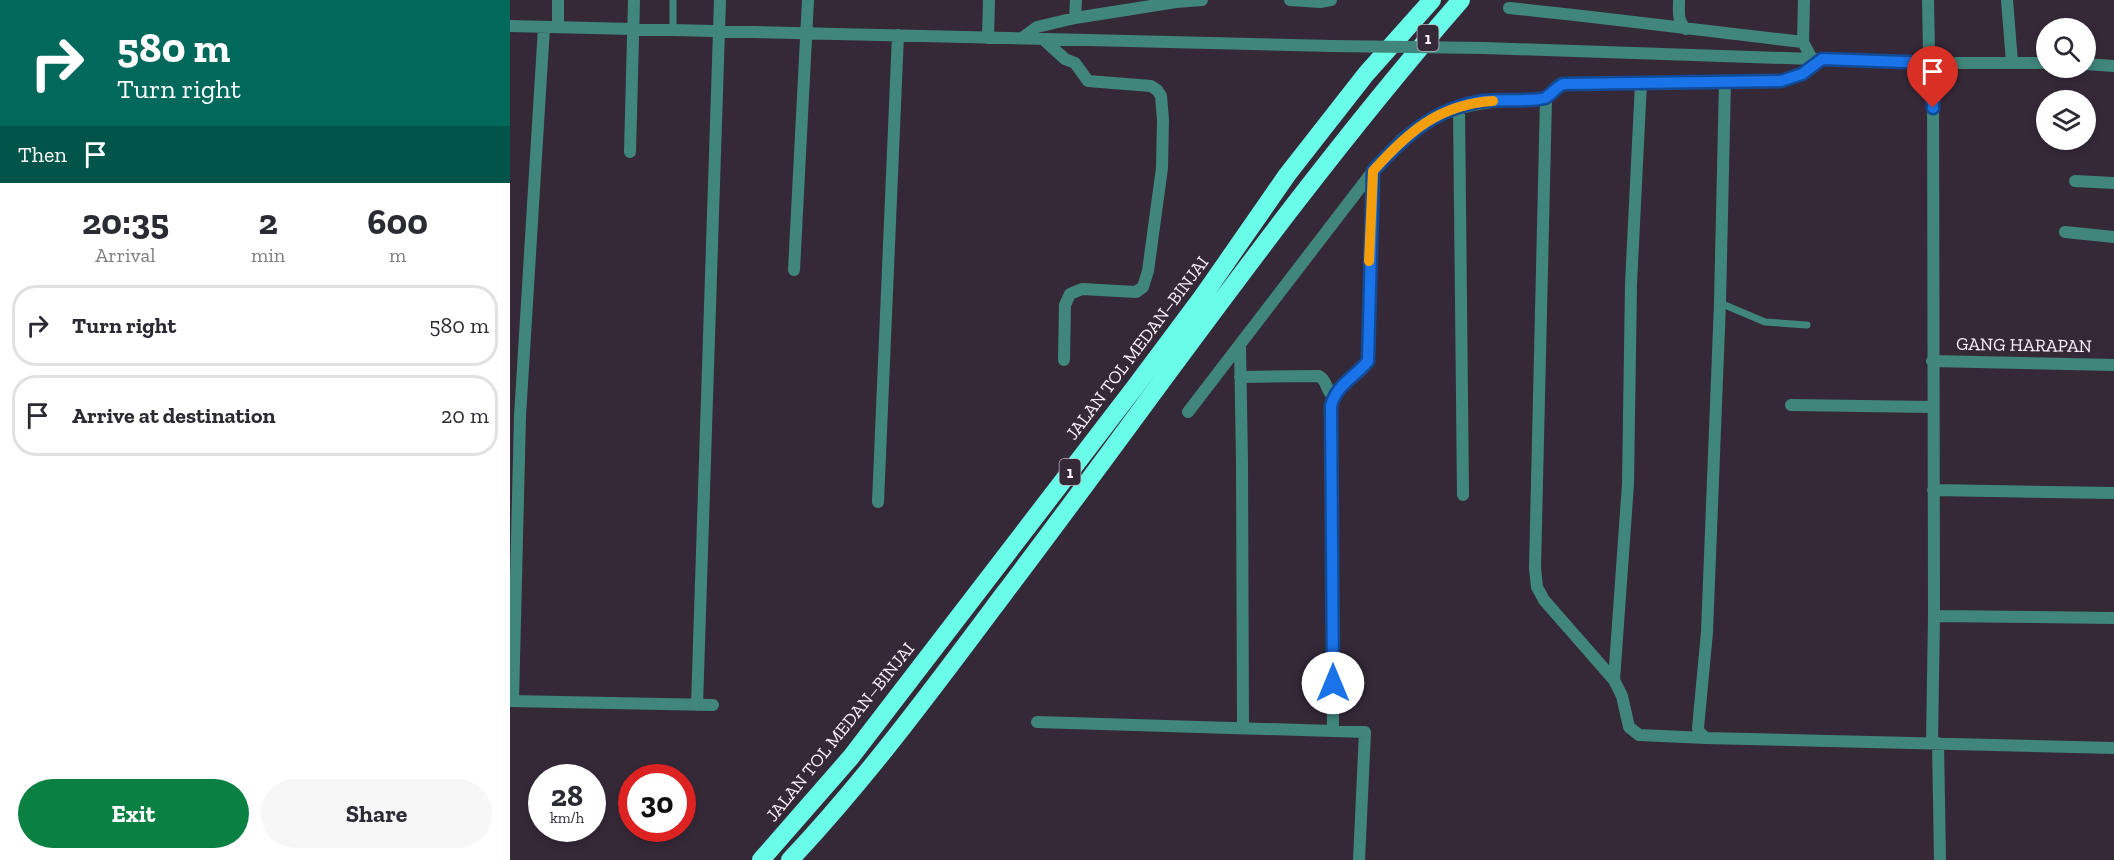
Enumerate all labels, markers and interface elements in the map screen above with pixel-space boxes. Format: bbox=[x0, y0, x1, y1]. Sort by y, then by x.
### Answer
map controls bbox=[2036, 18, 2096, 150]
button: search bbox=[2036, 18, 2096, 78]
text: 580 m bbox=[117, 22, 230, 73]
icon: right bbox=[18, 24, 96, 102]
road number: 1 bbox=[1418, 25, 1438, 51]
pin bbox=[1907, 46, 1958, 108]
icon: arrive bbox=[1916, 55, 1949, 88]
text: Turn right bbox=[117, 73, 241, 105]
button: layers bbox=[2036, 90, 2096, 150]
icon: arrive bbox=[79, 138, 112, 171]
text: Then bbox=[18, 141, 67, 168]
text: 20:35 bbox=[82, 200, 169, 243]
text: 2 bbox=[258, 200, 278, 243]
text: 600 bbox=[367, 200, 428, 243]
text: Arrival bbox=[95, 243, 156, 267]
text: min bbox=[251, 243, 285, 267]
text: m bbox=[389, 243, 406, 267]
street label: JALAN TOL MEDAN–BINJAI bbox=[1061, 252, 1213, 444]
icon: right bbox=[21, 309, 54, 342]
text: Turn right bbox=[72, 312, 176, 339]
text: 580 m bbox=[429, 312, 489, 339]
street label: GANG HARAPAN bbox=[1956, 333, 2092, 357]
icon: arrive bbox=[21, 399, 54, 432]
text: Arrive at destination bbox=[72, 402, 275, 429]
text: 20 m bbox=[441, 402, 489, 429]
road number: 1 bbox=[1060, 459, 1080, 485]
street label: JALAN TOL MEDAN–BINJAI bbox=[761, 638, 919, 826]
position arrow bbox=[1301, 651, 1365, 715]
speed limit sign: 30 bbox=[618, 764, 696, 842]
text: 28 bbox=[551, 778, 583, 814]
button: Exit bbox=[18, 779, 249, 848]
button: Share bbox=[261, 779, 492, 848]
text: km/h bbox=[550, 809, 584, 827]

